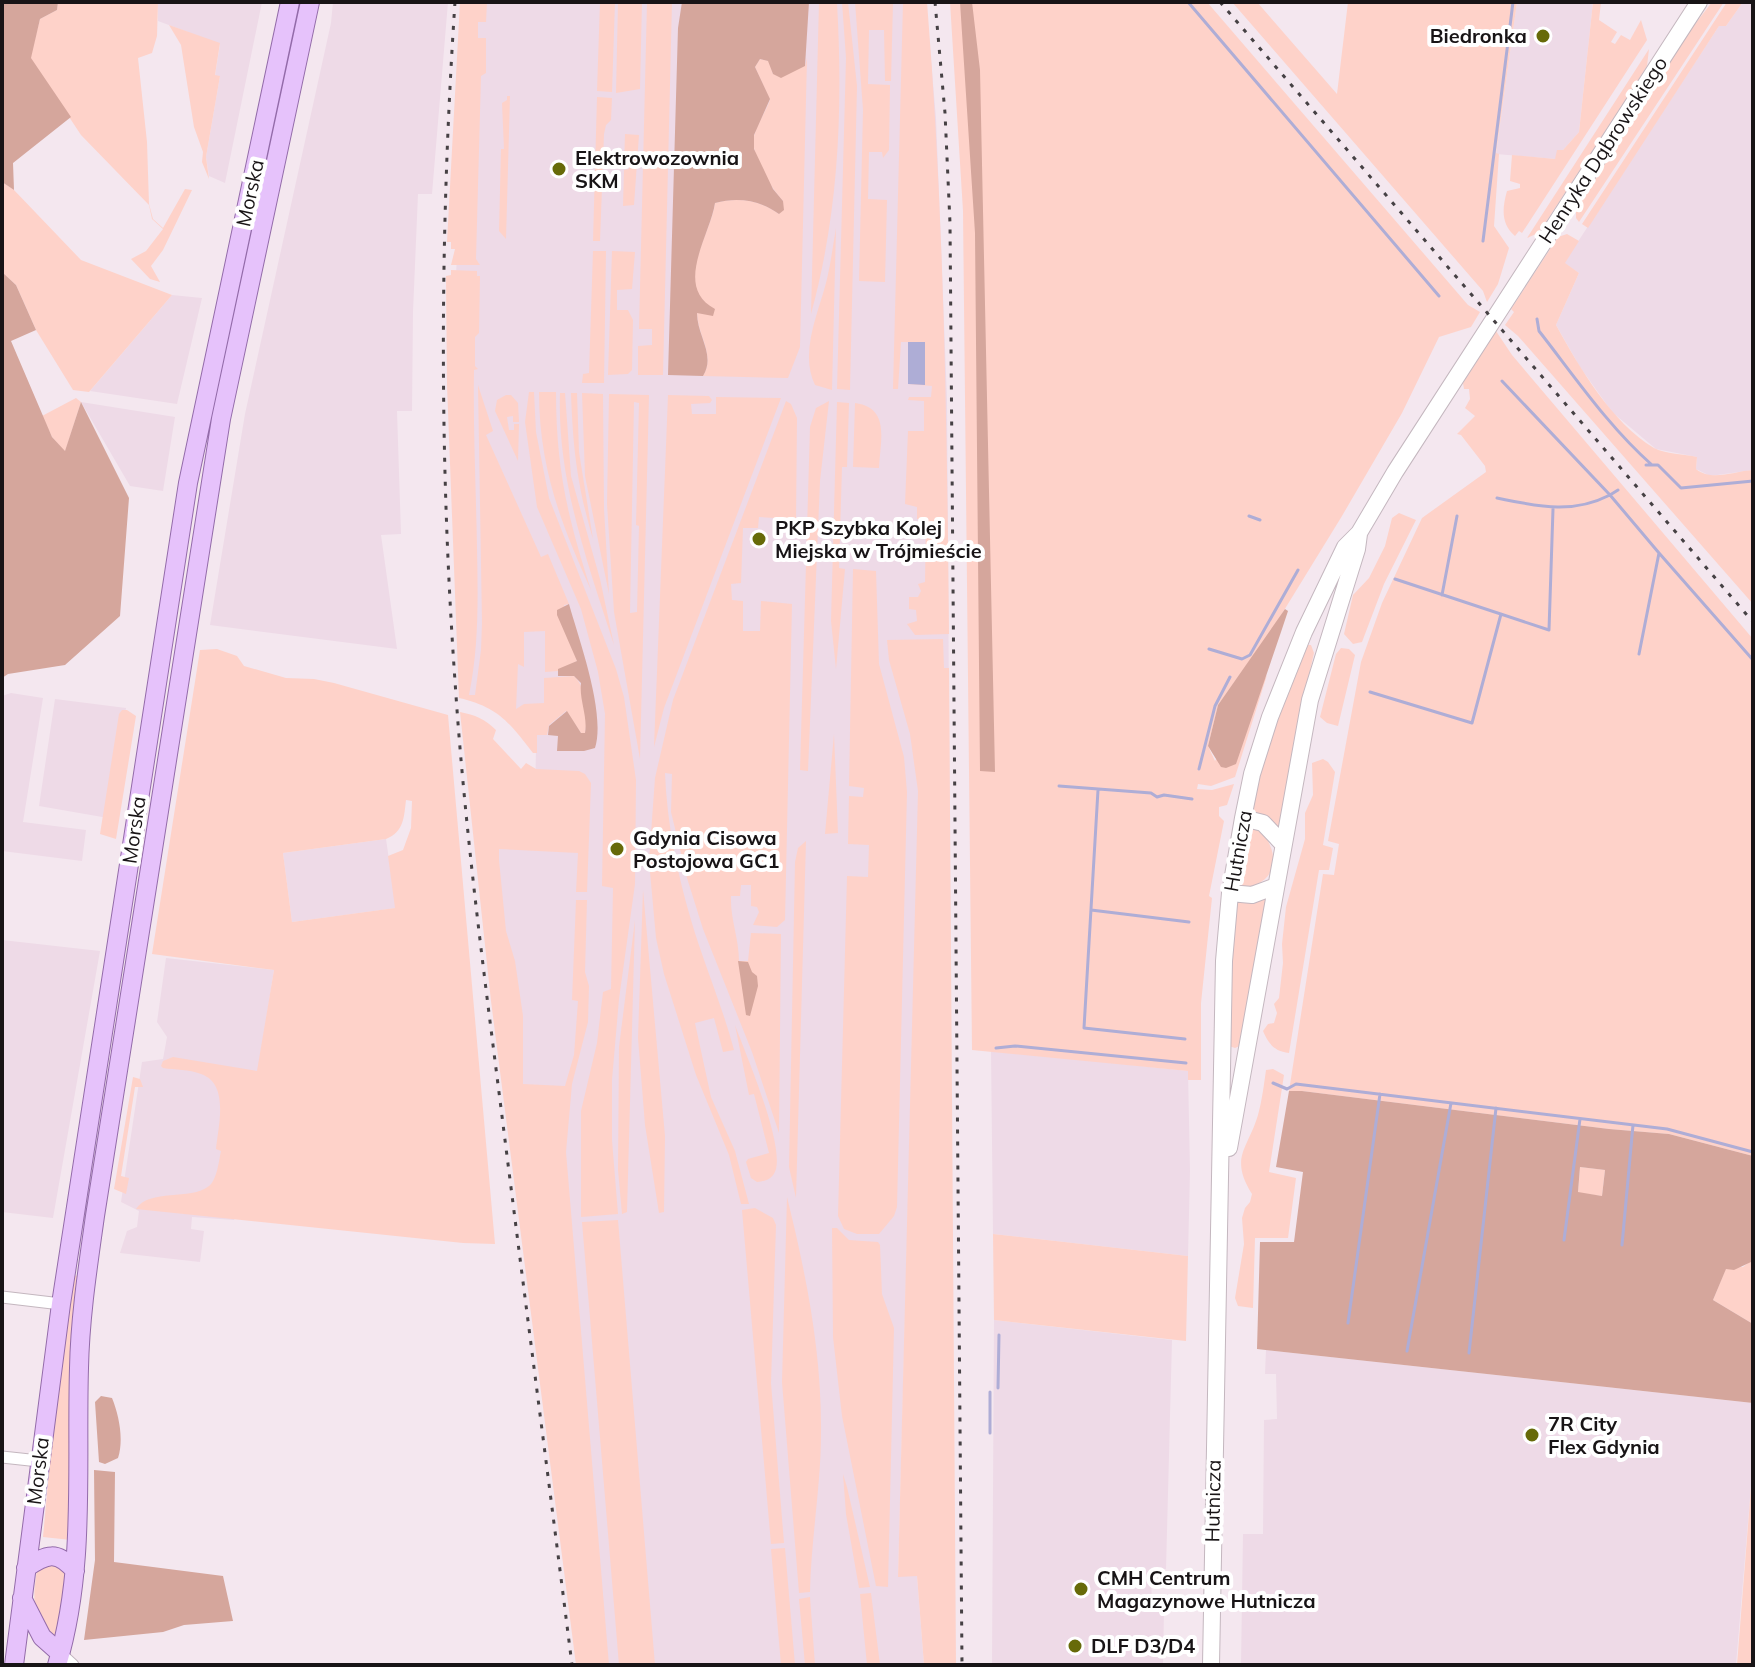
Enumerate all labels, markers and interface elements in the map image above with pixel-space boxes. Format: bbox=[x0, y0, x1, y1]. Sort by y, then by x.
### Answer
place label: Biedronka bbox=[1430, 23, 1527, 48]
marker: Biedronka bbox=[1534, 27, 1552, 45]
street label: Henryka Dąbrowskiego bbox=[1533, 52, 1672, 248]
place label: Elektrowozownia SKM bbox=[575, 145, 739, 193]
street label: Morska bbox=[230, 157, 269, 229]
marker: Elektrowozownia SKM bbox=[550, 160, 568, 178]
place label: PKP Szybka Kolej Miejska w Trójmieście bbox=[775, 515, 982, 563]
marker: PKP Szybka Kolej Miejska w Trójmieście bbox=[750, 530, 768, 548]
street label: Morska bbox=[116, 795, 151, 865]
street label: Hutnicza bbox=[1218, 808, 1257, 894]
place label: Gdynia Cisowa Postojowa GC1 bbox=[633, 825, 780, 873]
marker: Gdynia Cisowa Postojowa GC1 bbox=[608, 840, 626, 858]
place label: 7R City Flex Gdynia bbox=[1548, 1411, 1660, 1459]
marker: 7R City Flex Gdynia bbox=[1523, 1426, 1541, 1444]
street label: Morska bbox=[21, 1436, 54, 1506]
street label: Hutnicza bbox=[1199, 1460, 1226, 1542]
place label: CMH Centrum Magazynowe Hutnicza bbox=[1097, 1565, 1316, 1613]
marker: CMH Centrum Magazynowe Hutnicza bbox=[1072, 1580, 1090, 1598]
place label: DLF D3/D4 bbox=[1091, 1633, 1195, 1658]
marker: DLF D3/D4 bbox=[1066, 1637, 1084, 1655]

